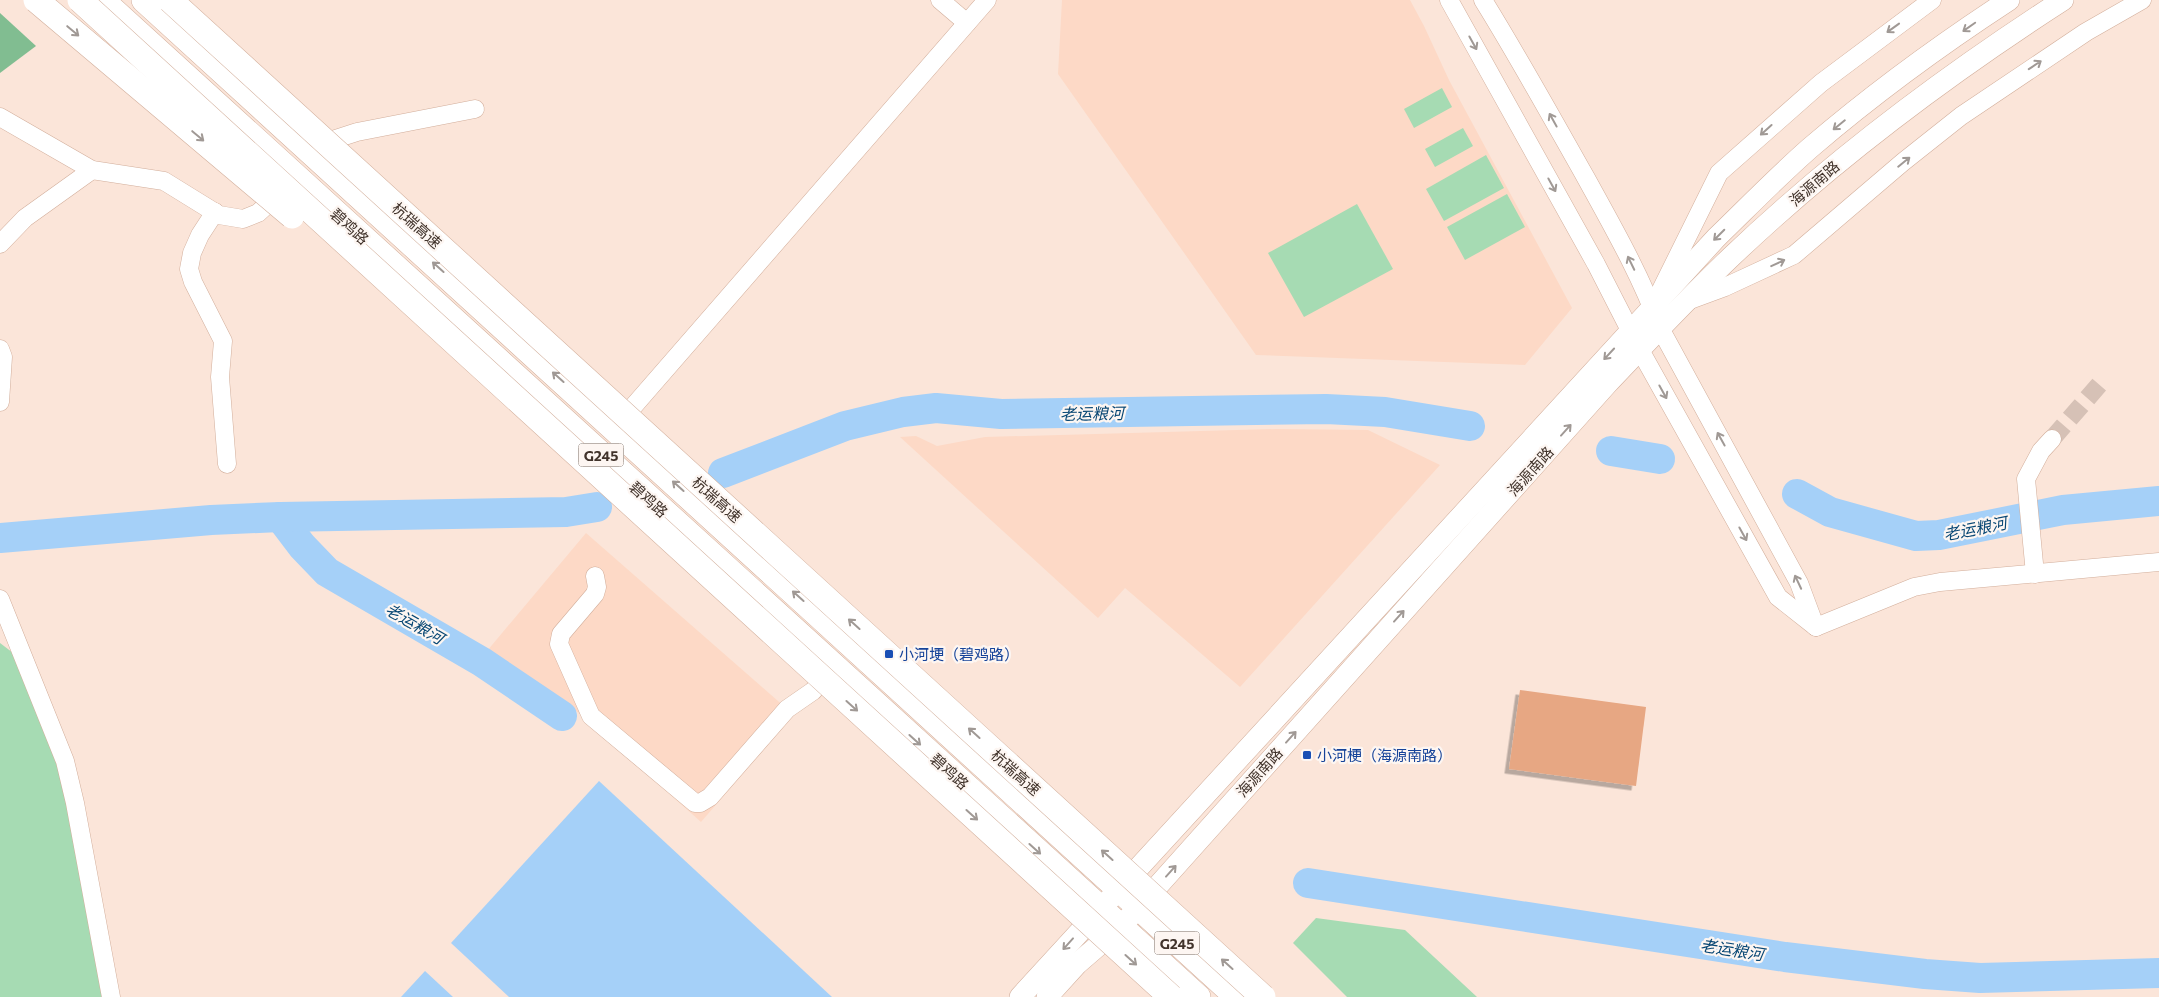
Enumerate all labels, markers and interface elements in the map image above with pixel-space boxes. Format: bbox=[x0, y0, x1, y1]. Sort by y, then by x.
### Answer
one-way arrow bbox=[1962, 22, 1976, 32]
one-way arrow bbox=[1886, 23, 1900, 34]
one-way arrow bbox=[66, 26, 79, 37]
one-way arrow bbox=[1468, 35, 1478, 50]
one-way arrow bbox=[2028, 60, 2042, 71]
one-way arrow bbox=[1548, 113, 1558, 128]
one-way arrow bbox=[1833, 119, 1846, 130]
one-way arrow bbox=[1760, 124, 1773, 135]
one-way arrow bbox=[191, 130, 204, 142]
one-way arrow bbox=[1897, 156, 1910, 167]
street label: 海源南路 bbox=[1785, 157, 1843, 209]
one-way arrow bbox=[1547, 177, 1557, 192]
street label: 杭瑞高速 bbox=[389, 198, 445, 252]
street label: 碧鸡路 bbox=[327, 204, 373, 248]
one-way arrow bbox=[1714, 228, 1726, 240]
one-way arrow bbox=[1625, 256, 1635, 271]
one-way arrow bbox=[1770, 258, 1785, 267]
one-way arrow bbox=[432, 261, 444, 273]
one-way arrow bbox=[1603, 347, 1615, 360]
one-way arrow bbox=[552, 371, 565, 383]
one-way arrow bbox=[1659, 385, 1669, 399]
water label: 老运粮河 bbox=[1060, 403, 1127, 423]
one-way arrow bbox=[1560, 424, 1572, 437]
one-way arrow bbox=[1715, 432, 1725, 447]
street label: 海源南路 bbox=[1503, 443, 1557, 499]
road number: G245 bbox=[578, 444, 624, 466]
street label: 杭瑞高速 bbox=[689, 472, 745, 526]
street label: 碧鸡路 bbox=[626, 477, 672, 521]
one-way arrow bbox=[672, 480, 685, 492]
water label: 老运粮河 bbox=[1942, 512, 2011, 543]
one-way arrow bbox=[1738, 527, 1748, 541]
one-way arrow bbox=[1793, 575, 1803, 590]
one-way arrow bbox=[792, 590, 804, 602]
water label: 老运粮河 bbox=[383, 599, 450, 649]
one-way arrow bbox=[1393, 610, 1405, 623]
one-way arrow bbox=[847, 618, 860, 630]
place label: 小河埂（碧鸡路） bbox=[899, 645, 1019, 663]
marker: 小河埂（碧鸡路） bbox=[883, 648, 895, 660]
one-way arrow bbox=[846, 700, 859, 711]
one-way arrow bbox=[967, 727, 980, 739]
one-way arrow bbox=[1285, 731, 1297, 744]
one-way arrow bbox=[908, 734, 921, 745]
street label: 海源南路 bbox=[1232, 744, 1286, 800]
street label: 杭瑞高速 bbox=[988, 745, 1044, 799]
place label: 小河梗（海源南路） bbox=[1317, 746, 1452, 764]
street label: 碧鸡路 bbox=[927, 749, 973, 793]
marker: 小河梗（海源南路） bbox=[1301, 749, 1313, 761]
one-way arrow bbox=[966, 809, 979, 821]
one-way arrow bbox=[1029, 843, 1042, 855]
one-way arrow bbox=[1100, 849, 1113, 860]
one-way arrow bbox=[1165, 865, 1176, 878]
road number: G245 bbox=[1154, 931, 1200, 954]
water label: 老运粮河 bbox=[1699, 935, 1768, 964]
one-way arrow bbox=[1062, 938, 1074, 951]
one-way arrow bbox=[1124, 954, 1137, 966]
one-way arrow bbox=[1220, 958, 1233, 970]

